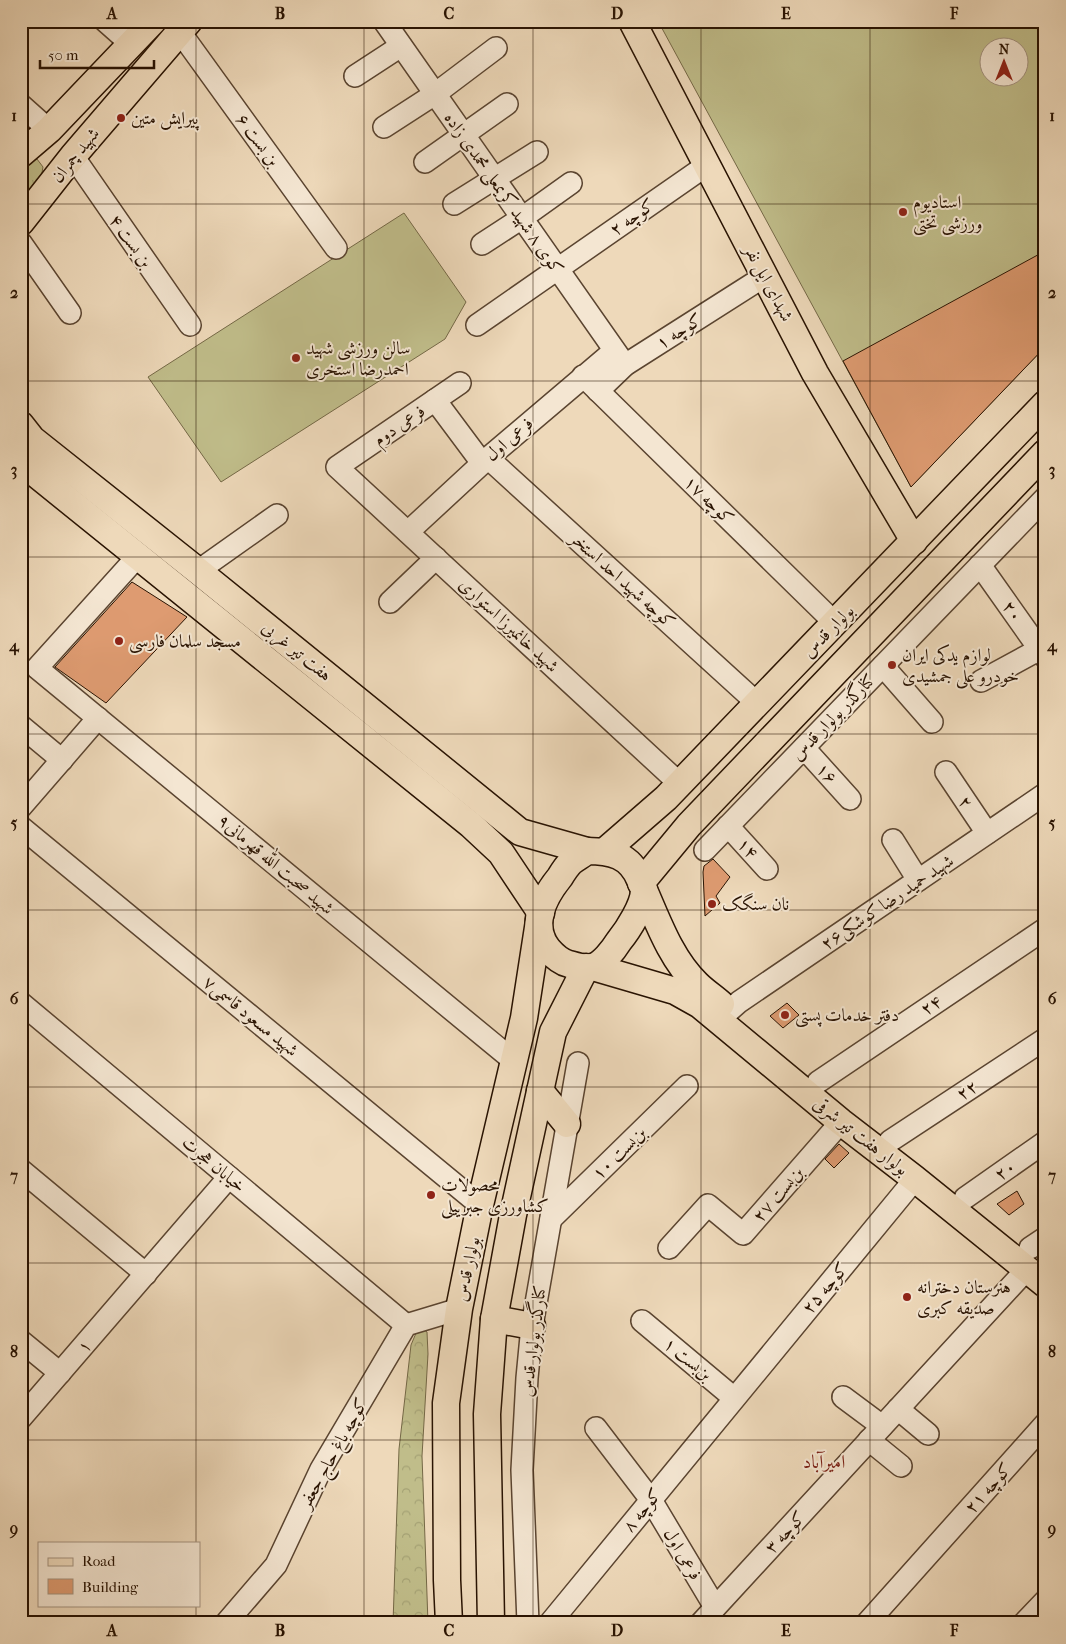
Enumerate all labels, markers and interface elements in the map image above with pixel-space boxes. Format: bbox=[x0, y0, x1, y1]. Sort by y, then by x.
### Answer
text: A bbox=[106, 4, 118, 23]
text: B bbox=[275, 4, 285, 23]
text: C bbox=[444, 4, 455, 23]
text: D bbox=[611, 4, 623, 23]
text: E bbox=[781, 4, 791, 23]
text: F bbox=[949, 4, 959, 23]
scale bar bbox=[40, 38, 154, 70]
north arrow bbox=[978, 38, 1028, 88]
text: N bbox=[999, 41, 1010, 58]
text: 50 m bbox=[48, 46, 79, 64]
text: 1 bbox=[11, 106, 17, 125]
text: 1 bbox=[1049, 106, 1055, 125]
place label: پیرایش متین bbox=[131, 108, 200, 131]
street label: کوی ۸ شهید کریمعلی محمدی زاده bbox=[438, 108, 568, 280]
street label: بن بست ۶ bbox=[231, 110, 284, 171]
marker: پیرایش متین bbox=[115, 112, 127, 124]
street label: شهید چمران bbox=[47, 124, 105, 188]
place label: استادیوم ورزشی تختی bbox=[913, 192, 982, 236]
street label: کوچه ۲ bbox=[606, 194, 660, 242]
marker: استادیوم ورزشی تختی bbox=[897, 206, 909, 218]
street label: بن بست ۴ bbox=[105, 211, 157, 273]
street label: شهدای ایل نفر bbox=[737, 240, 797, 326]
text: 2 bbox=[10, 283, 18, 302]
text: 2 bbox=[1048, 283, 1056, 302]
street label: کوچه ۱ bbox=[652, 309, 707, 355]
place label: سالن ورزشی شهید احمدرضا استخری bbox=[306, 338, 411, 381]
marker: سالن ورزشی شهید احمدرضا استخری bbox=[290, 352, 302, 364]
street label: فرعی دوم bbox=[369, 400, 432, 455]
street label: فرعی اول bbox=[481, 413, 538, 467]
text: 3 bbox=[11, 460, 17, 480]
text: 3 bbox=[1049, 460, 1055, 480]
street label: کوچه ۱۷ bbox=[678, 472, 738, 530]
street label: کوچه شهید احد استخر bbox=[563, 527, 679, 634]
street label: شهید خانمیرزا استواری bbox=[454, 574, 563, 678]
street label: ۲۰ bbox=[998, 597, 1027, 626]
street label: بولوار قدس bbox=[798, 600, 859, 662]
street label: هفت تیر غربی bbox=[256, 617, 336, 687]
place label: مسجد سلمان فارسی bbox=[129, 631, 241, 654]
marker: مسجد سلمان فارسی bbox=[113, 635, 125, 647]
text: 4 bbox=[8, 636, 20, 656]
text: 4 bbox=[1046, 636, 1058, 656]
place label: لوازم یدکی ایران خودرو علی جمشیدی bbox=[902, 643, 1019, 689]
marker: لوازم یدکی ایران خودرو علی جمشیدی bbox=[886, 659, 898, 671]
street label: کنارگذر بولوار قدس bbox=[785, 668, 880, 765]
street label: ۱۶ bbox=[812, 758, 841, 788]
street label: ۲ bbox=[954, 792, 977, 813]
street label: شهید صحبت الله قهرمانی۹ bbox=[213, 807, 341, 920]
text: 5 bbox=[11, 813, 18, 832]
text: 5 bbox=[1049, 813, 1056, 832]
street label: ۱۴ bbox=[733, 833, 762, 863]
street label: شهید حمید رضا کوشکی۲۶ bbox=[817, 850, 959, 956]
place label: نان سنگک bbox=[722, 892, 789, 915]
marker: نان سنگک bbox=[706, 898, 718, 910]
street label: شهید مسعود قاسمی۷ bbox=[198, 972, 302, 1062]
text: 6 bbox=[10, 989, 19, 1008]
text: 6 bbox=[1048, 989, 1057, 1008]
street label: ۲۴ bbox=[917, 991, 946, 1020]
place label: دفتر خدمات پستی bbox=[795, 1005, 899, 1028]
marker: دفتر خدمات پستی bbox=[779, 1009, 791, 1021]
street label: ۲۲ bbox=[953, 1076, 982, 1105]
street label: بولوار هفت تیر شرقی bbox=[808, 1093, 912, 1181]
street label: بن‌بست ۱۰ bbox=[588, 1122, 651, 1184]
street label: خیابان هجرت bbox=[177, 1132, 250, 1198]
street label: ۲۰ bbox=[991, 1156, 1020, 1185]
street label: بن‌بست ۲۷ bbox=[748, 1162, 809, 1227]
text: 7 bbox=[9, 1166, 18, 1185]
text: 7 bbox=[1047, 1166, 1056, 1185]
place label: محصولات کشاورزی جبرییلی bbox=[441, 1175, 549, 1219]
marker: محصولات کشاورزی جبرییلی bbox=[425, 1189, 437, 1201]
street label: بولوار قدس bbox=[450, 1235, 485, 1303]
street label: کوچه ۲۵ bbox=[798, 1258, 854, 1320]
place label: هنرستان دخترانه صدیقه کبری bbox=[917, 1277, 1011, 1319]
street label: کنارگذر بولوار قدس bbox=[513, 1284, 551, 1398]
marker: هنرستان دخترانه صدیقه کبری bbox=[901, 1291, 913, 1303]
street label: بن‌بست ۱ bbox=[659, 1333, 717, 1386]
street label: ۱ bbox=[73, 1335, 96, 1357]
text: 8 bbox=[10, 1342, 18, 1361]
text: 8 bbox=[1048, 1342, 1056, 1361]
street label: کوچه باغ حاج جعفر bbox=[293, 1394, 377, 1516]
district label: امیرآباد bbox=[803, 1451, 845, 1473]
street label: کوچه ۲۱ bbox=[960, 1459, 1018, 1519]
street label: کوچه ۸ bbox=[618, 1484, 668, 1538]
street label: کوچه ۳ bbox=[761, 1507, 812, 1559]
text: 9 bbox=[9, 1519, 18, 1539]
text: 9 bbox=[1047, 1519, 1056, 1539]
street label: فرعی اول bbox=[658, 1525, 706, 1584]
legend bbox=[38, 1542, 200, 1606]
text: Road bbox=[82, 1552, 116, 1570]
text: Building bbox=[82, 1578, 139, 1596]
text: A bbox=[106, 1621, 118, 1640]
text: B bbox=[275, 1621, 285, 1640]
text: C bbox=[444, 1621, 455, 1640]
text: D bbox=[611, 1621, 623, 1640]
text: E bbox=[781, 1621, 791, 1640]
text: F bbox=[949, 1621, 959, 1640]

